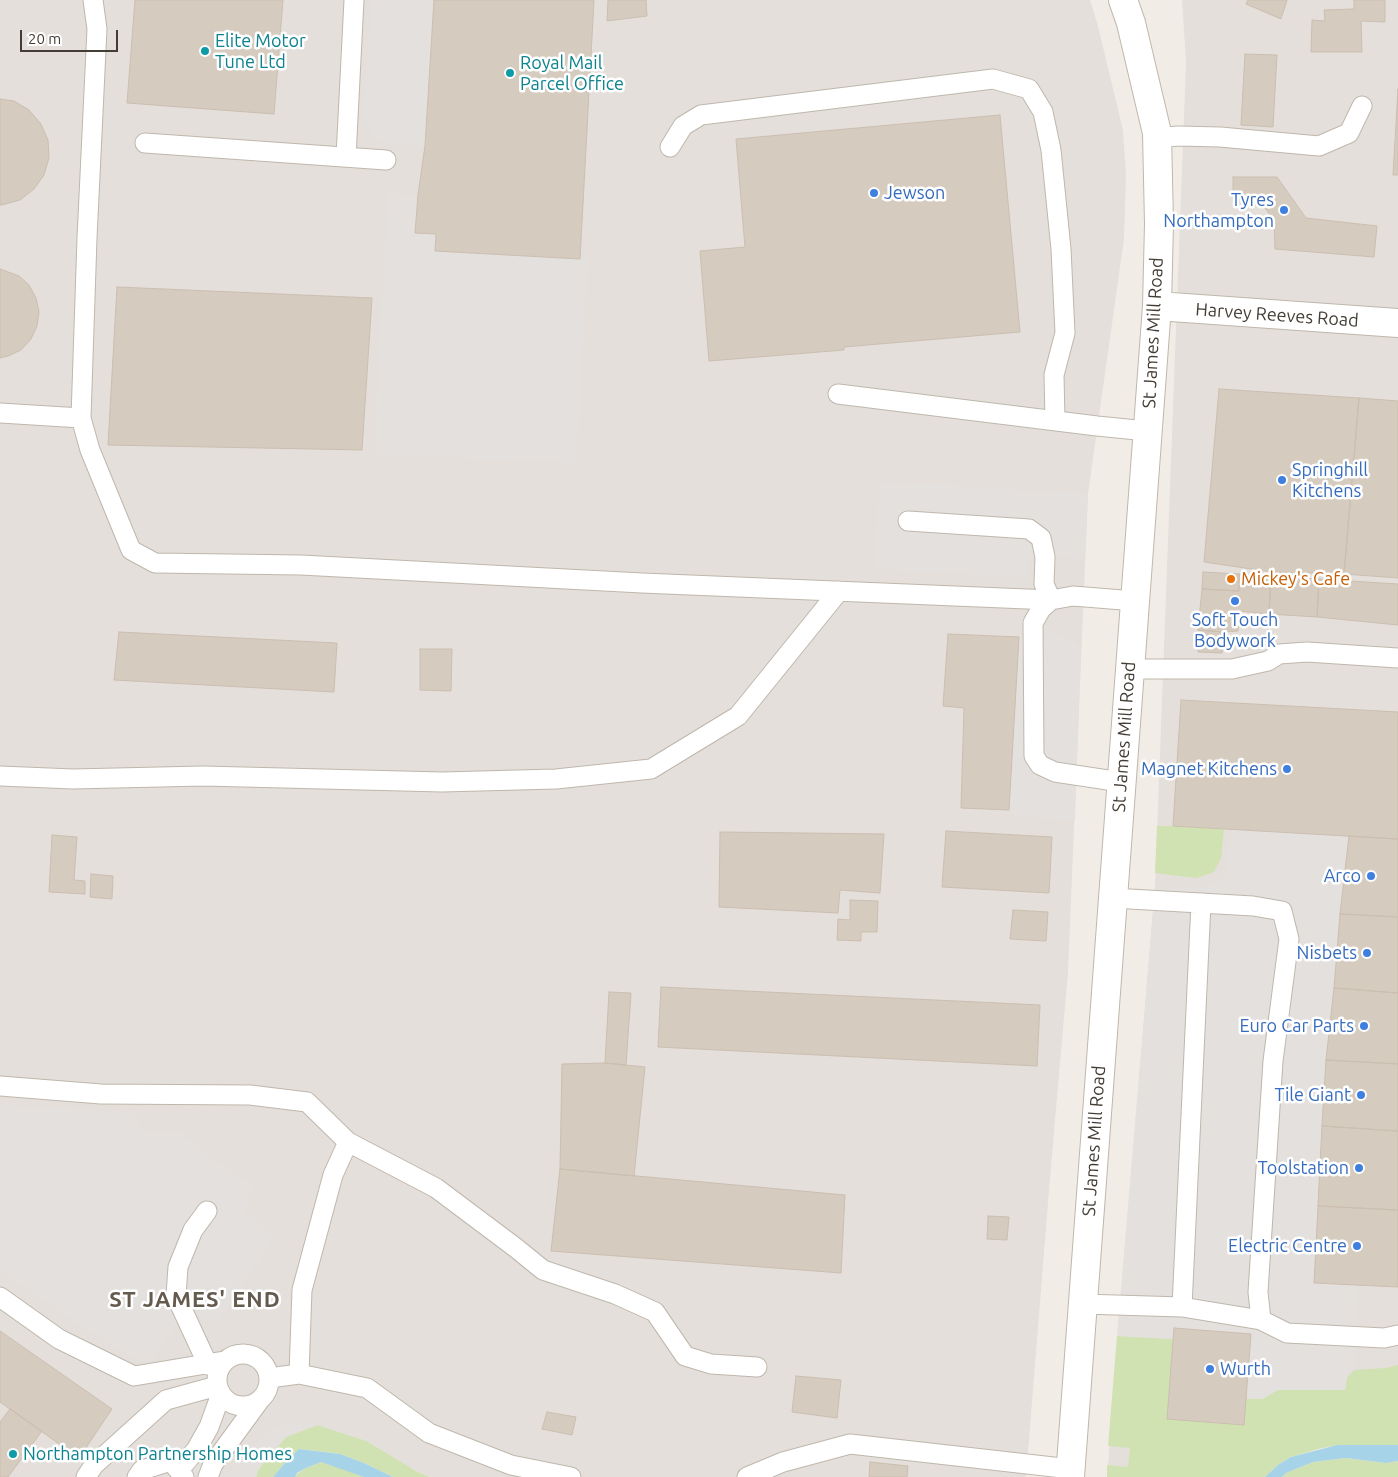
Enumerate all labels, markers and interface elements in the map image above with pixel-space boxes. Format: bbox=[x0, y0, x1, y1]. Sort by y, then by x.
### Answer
scale bar bbox=[22, 20, 120, 52]
text: 20 m bbox=[28, 30, 61, 47]
place label: Elite Motor Tune Ltd bbox=[215, 30, 306, 72]
marker: Elite Motor Tune Ltd bbox=[199, 45, 211, 57]
place label: Royal Mail Parcel Office bbox=[520, 52, 624, 94]
marker: Royal Mail Parcel Office bbox=[504, 67, 516, 79]
place label: Jewson bbox=[884, 182, 945, 204]
marker: Jewson bbox=[868, 187, 880, 199]
place label: Tyres Northampton bbox=[1163, 189, 1274, 232]
marker: Tyres Northampton bbox=[1278, 204, 1290, 216]
street label: St James Mill Road bbox=[1138, 257, 1168, 409]
street label: Harvey Reeves Road bbox=[1195, 299, 1359, 331]
place label: Springhill Kitchens bbox=[1292, 459, 1368, 502]
marker: Springhill Kitchens bbox=[1276, 474, 1288, 486]
place label: Mickey's Cafe bbox=[1241, 568, 1350, 590]
marker: Mickey's Cafe bbox=[1225, 573, 1237, 585]
marker: Soft Touch Bodywork bbox=[1229, 595, 1241, 607]
place label: Soft Touch Bodywork bbox=[1192, 609, 1278, 652]
street label: St James Mill Road bbox=[1108, 661, 1140, 813]
place label: Magnet Kitchens bbox=[1141, 758, 1277, 780]
marker: Magnet Kitchens bbox=[1281, 763, 1293, 775]
place label: Arco bbox=[1324, 865, 1361, 887]
marker: Arco bbox=[1365, 870, 1377, 882]
place label: Nisbets bbox=[1297, 942, 1357, 964]
marker: Nisbets bbox=[1361, 947, 1373, 959]
place label: Euro Car Parts bbox=[1239, 1015, 1354, 1037]
marker: Euro Car Parts bbox=[1358, 1020, 1370, 1032]
street label: St James Mill Road bbox=[1078, 1065, 1110, 1217]
place label: Tile Giant bbox=[1275, 1084, 1351, 1106]
marker: Tile Giant bbox=[1355, 1089, 1367, 1101]
place label: Toolstation bbox=[1258, 1157, 1349, 1179]
marker: Toolstation bbox=[1353, 1162, 1365, 1174]
place label: Electric Centre bbox=[1228, 1235, 1347, 1257]
marker: Electric Centre bbox=[1351, 1240, 1363, 1252]
district label: ST JAMES' END bbox=[108, 1287, 282, 1313]
place label: Wurth bbox=[1220, 1358, 1271, 1380]
marker: Wurth bbox=[1204, 1363, 1216, 1375]
place label: Northampton Partnership Homes bbox=[23, 1443, 292, 1465]
marker: Northampton Partnership Homes bbox=[7, 1448, 19, 1460]

